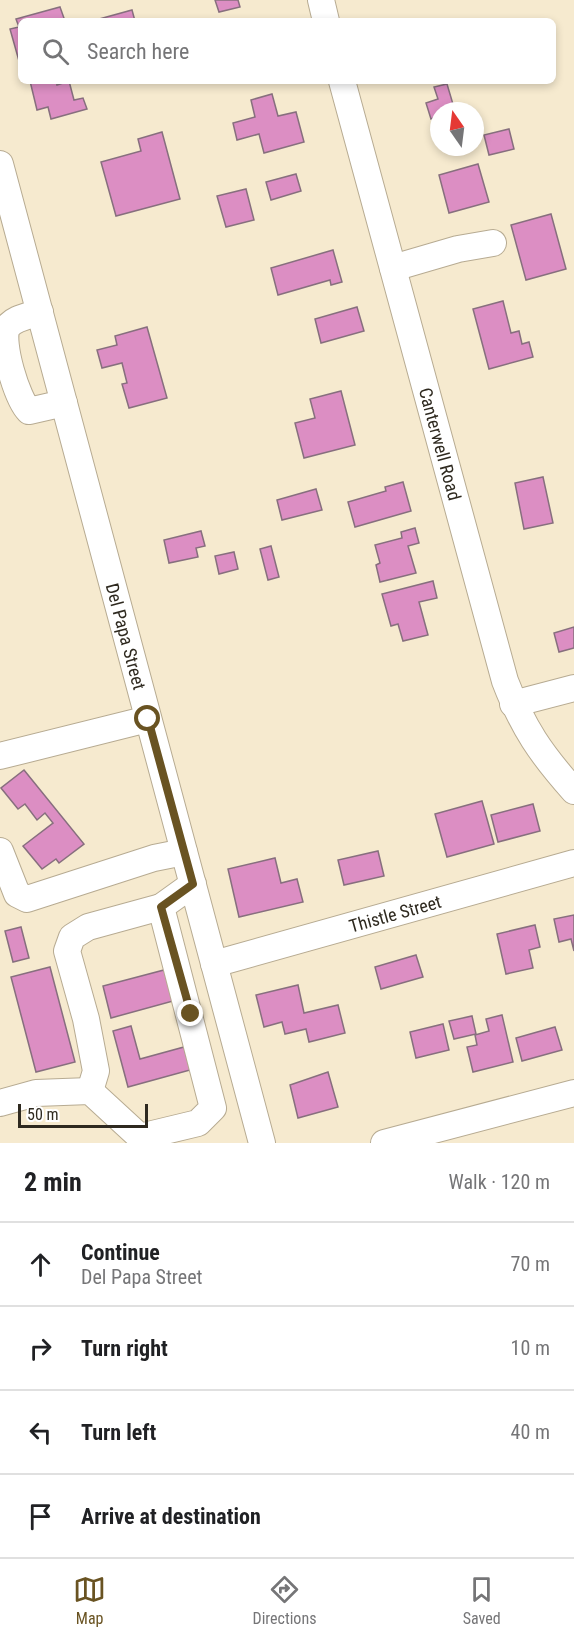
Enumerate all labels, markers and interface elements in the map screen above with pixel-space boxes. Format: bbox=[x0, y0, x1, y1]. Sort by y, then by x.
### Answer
search box bbox=[18, 18, 556, 84]
icon: search bbox=[39, 35, 72, 68]
text: Search here bbox=[87, 39, 189, 64]
north arrow bbox=[430, 102, 484, 156]
street label: Canterwell Road bbox=[415, 385, 466, 502]
street label: Del Papa Street bbox=[102, 581, 151, 692]
route start bbox=[134, 705, 160, 731]
street label: Thistle Street bbox=[347, 890, 443, 936]
route end bbox=[177, 1000, 203, 1026]
scale bar bbox=[18, 1101, 148, 1128]
text: 50 m bbox=[27, 1105, 59, 1124]
text: 2 min bbox=[24, 1167, 82, 1197]
text: Walk · 120 m bbox=[449, 1170, 550, 1194]
text: Continue bbox=[81, 1240, 160, 1265]
icon: ahead bbox=[24, 1248, 57, 1281]
text: 70 m bbox=[511, 1252, 550, 1276]
text: Del Papa Street bbox=[81, 1265, 202, 1289]
icon: right bbox=[24, 1332, 57, 1365]
text: Turn right bbox=[81, 1336, 168, 1361]
text: 10 m bbox=[511, 1336, 550, 1360]
icon: left bbox=[24, 1416, 57, 1449]
text: Turn left bbox=[81, 1420, 156, 1445]
text: 40 m bbox=[511, 1420, 550, 1444]
icon: arrive bbox=[24, 1500, 57, 1533]
text: Arrive at destination bbox=[81, 1504, 261, 1529]
tab: Map bbox=[73, 1573, 106, 1628]
tab: Directions bbox=[253, 1573, 316, 1628]
tab: Saved bbox=[463, 1573, 501, 1628]

